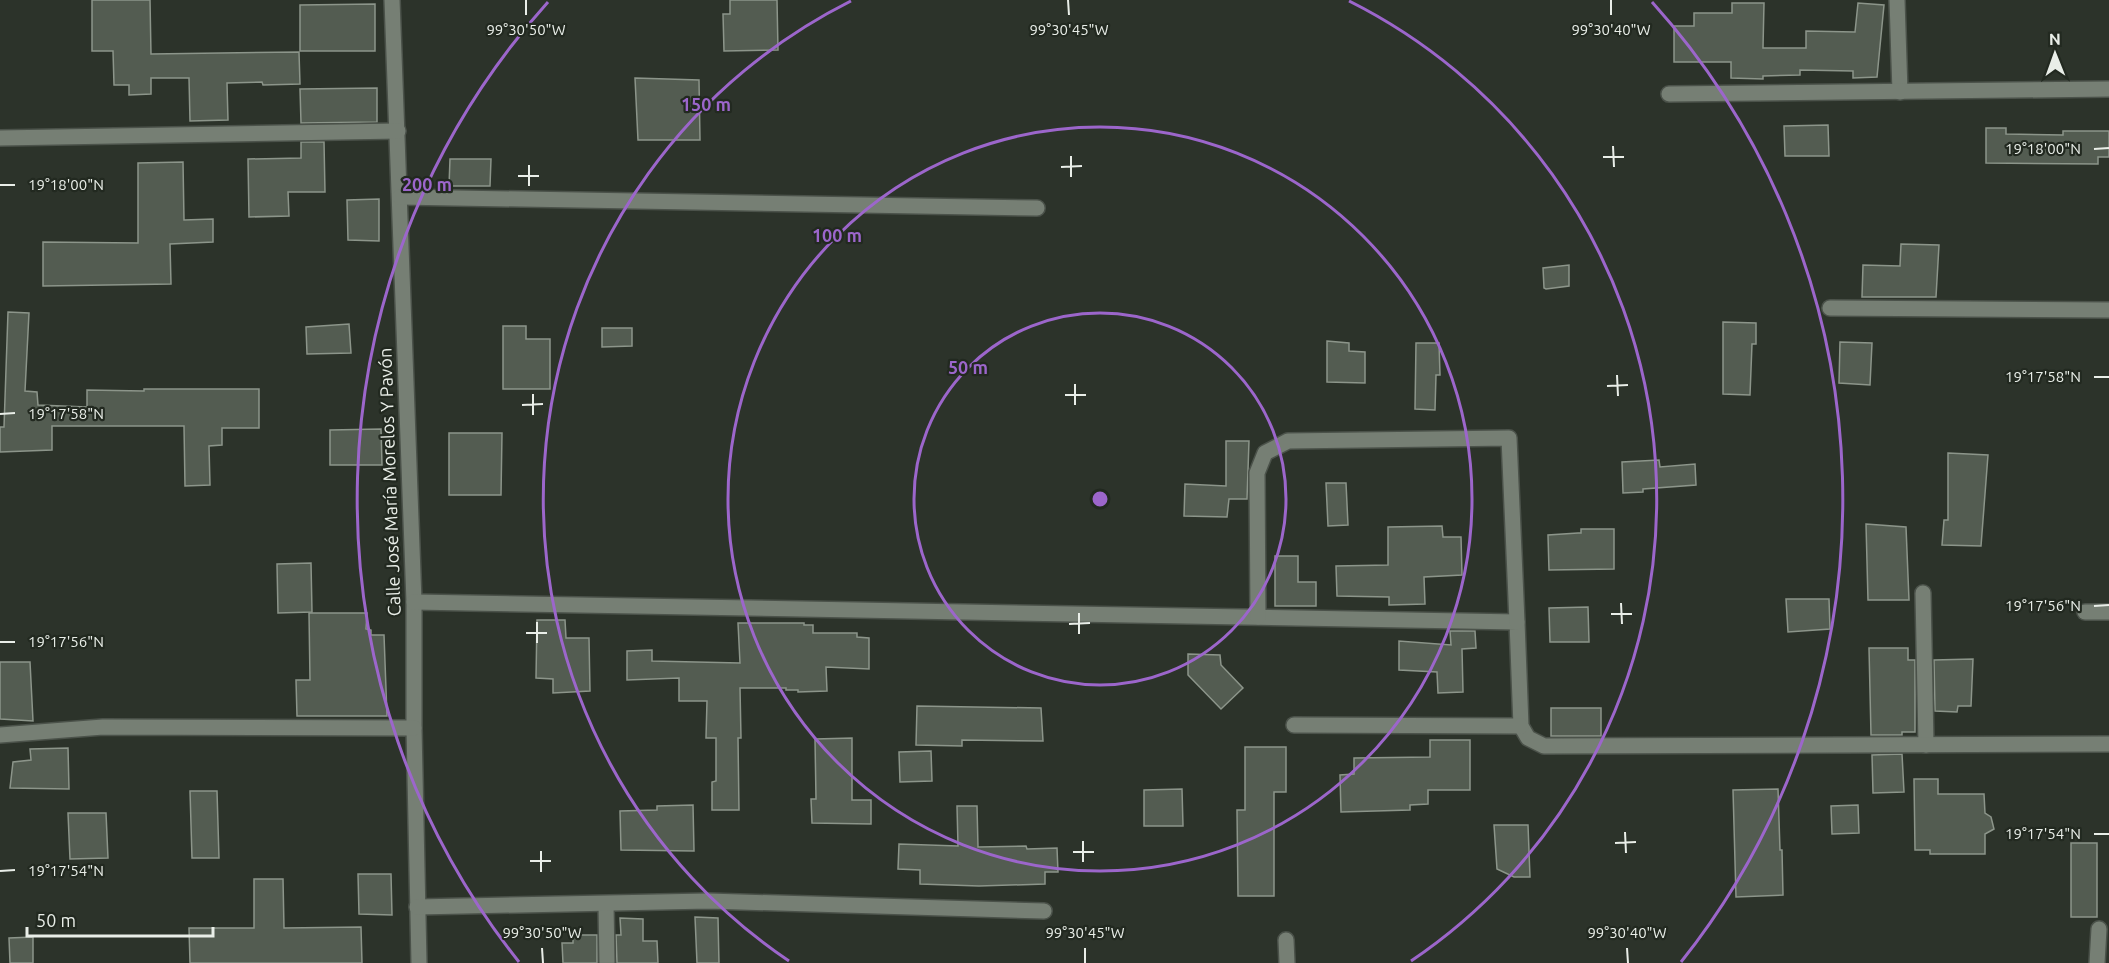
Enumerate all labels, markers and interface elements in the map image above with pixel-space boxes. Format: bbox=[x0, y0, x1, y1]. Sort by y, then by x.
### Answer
text: 99°30'50"W bbox=[486, 21, 566, 38]
text: 99°30'45"W bbox=[1029, 21, 1109, 38]
text: 99°30'40"W bbox=[1571, 21, 1651, 38]
north arrow bbox=[2025, 24, 2085, 84]
text: N bbox=[2049, 30, 2061, 48]
text: 150 m bbox=[681, 94, 731, 114]
text: 19°18'00"N bbox=[2005, 140, 2081, 157]
text: 200 m bbox=[402, 174, 452, 194]
text: 19°18'00"N bbox=[28, 176, 104, 193]
text: 100 m bbox=[812, 225, 862, 245]
street label: Calle José María Morelos Y Pavón bbox=[374, 347, 404, 617]
text: 50 m bbox=[948, 357, 988, 377]
text: 19°17'58"N bbox=[2005, 368, 2081, 385]
text: 19°17'58"N bbox=[28, 405, 104, 422]
centre of rings bbox=[1090, 489, 1110, 509]
text: 19°17'56"N bbox=[2005, 597, 2081, 614]
text: 19°17'56"N bbox=[28, 633, 104, 650]
text: 19°17'54"N bbox=[2005, 825, 2081, 842]
text: 19°17'54"N bbox=[28, 862, 104, 879]
scale bar bbox=[27, 900, 213, 938]
text: 50 m bbox=[36, 910, 76, 930]
text: 99°30'50"W bbox=[502, 924, 582, 941]
text: 99°30'45"W bbox=[1045, 924, 1125, 941]
text: 99°30'40"W bbox=[1587, 924, 1667, 941]

